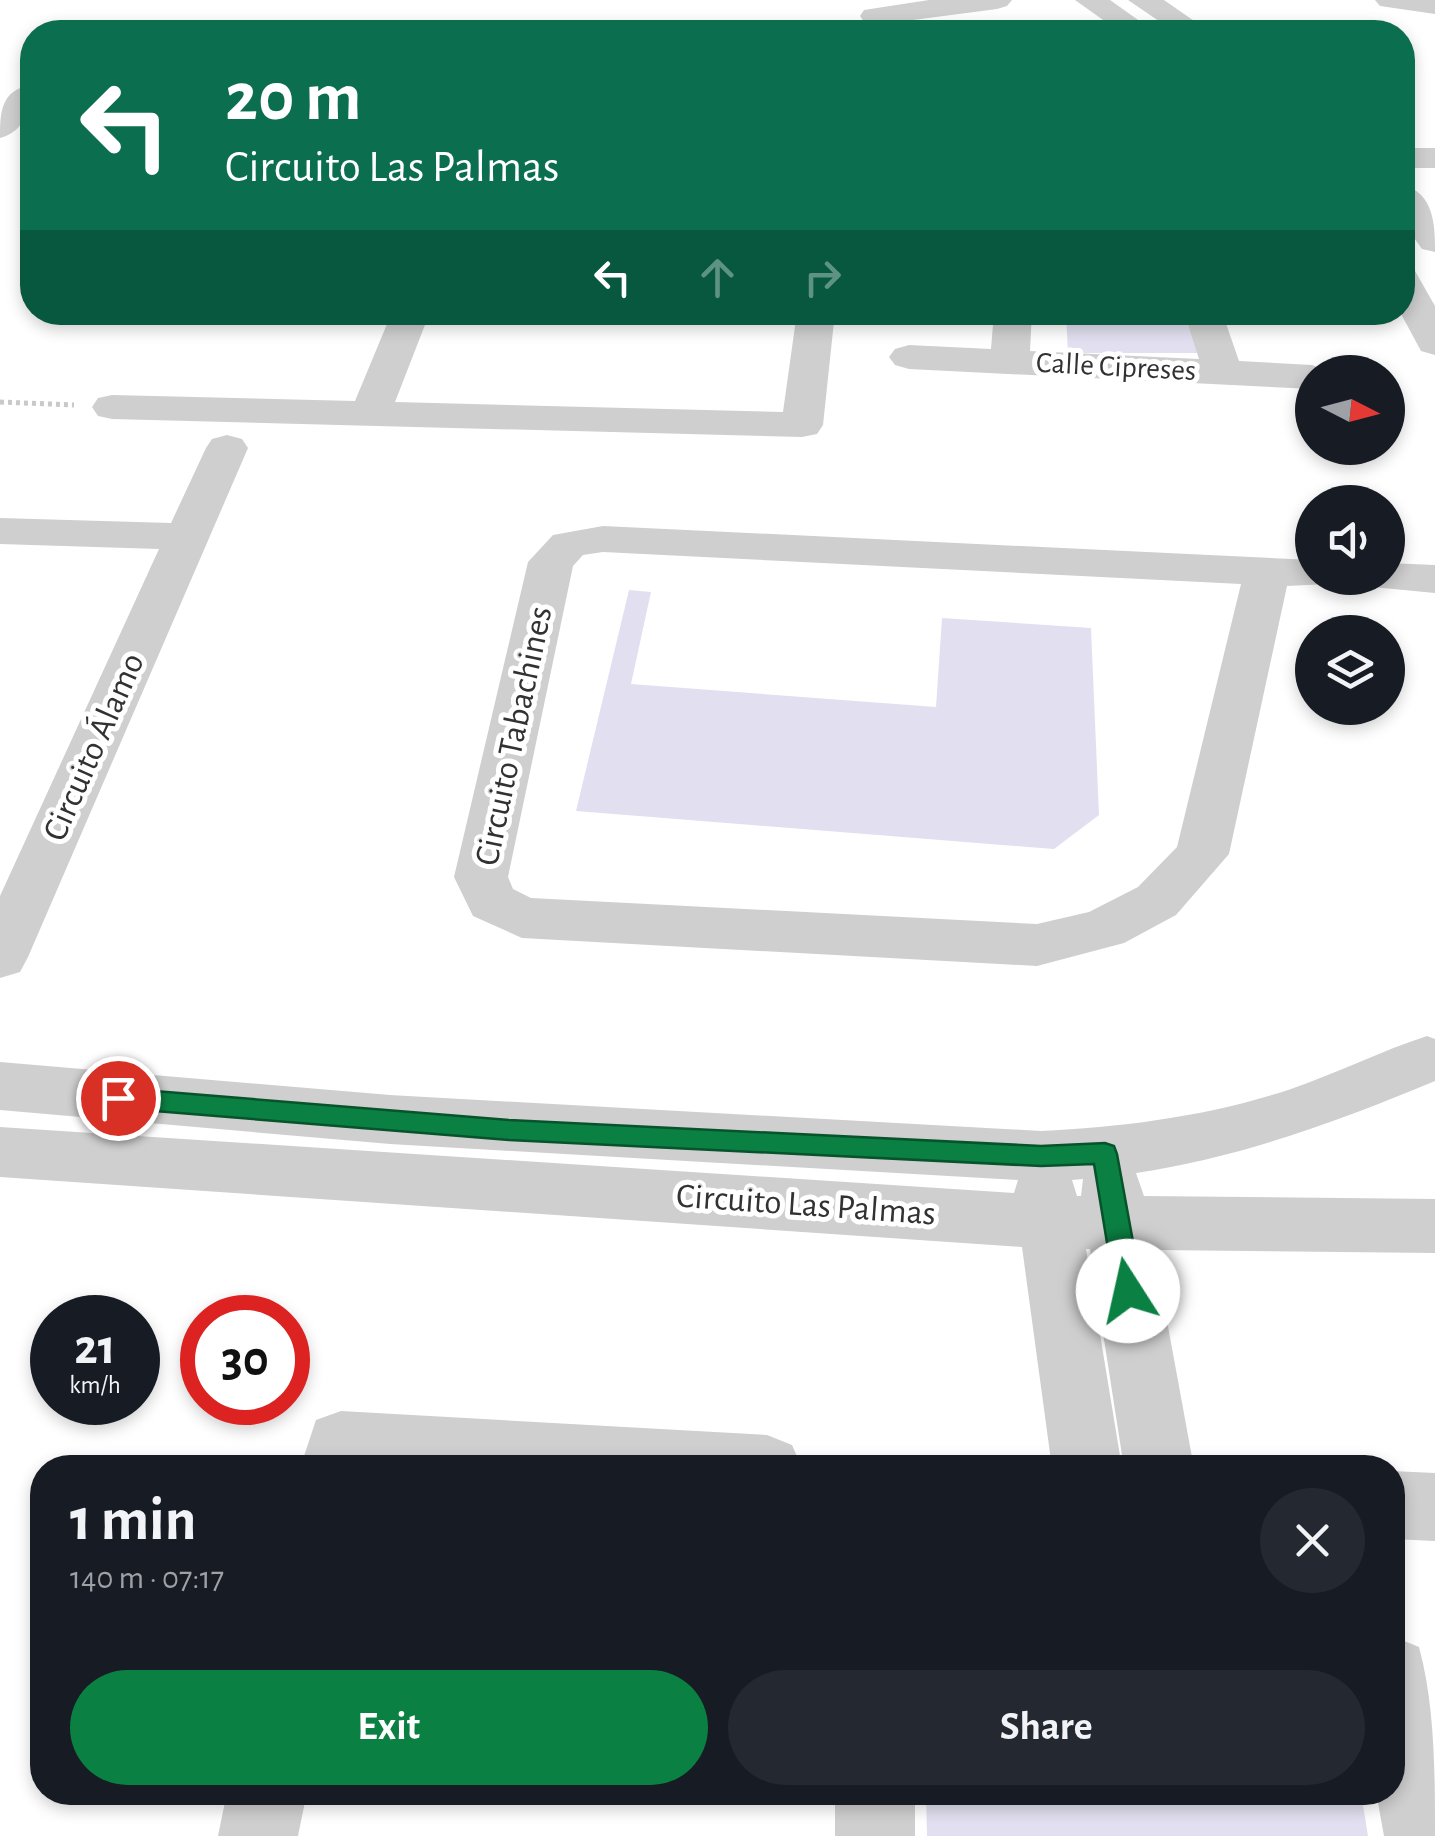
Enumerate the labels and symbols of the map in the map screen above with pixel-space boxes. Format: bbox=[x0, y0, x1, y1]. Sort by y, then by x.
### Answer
street label: Calle Cipreses bbox=[1035, 348, 1197, 386]
north arrow bbox=[1295, 355, 1405, 465]
street label: Circuito Tabachines bbox=[469, 603, 559, 869]
street label: Circuito Álamo bbox=[35, 647, 151, 846]
pin bbox=[76, 1056, 161, 1141]
street label: Circuito Las Palmas bbox=[675, 1178, 937, 1232]
position arrow bbox=[1076, 1239, 1180, 1343]
speed limit sign: 30 bbox=[180, 1295, 310, 1425]

